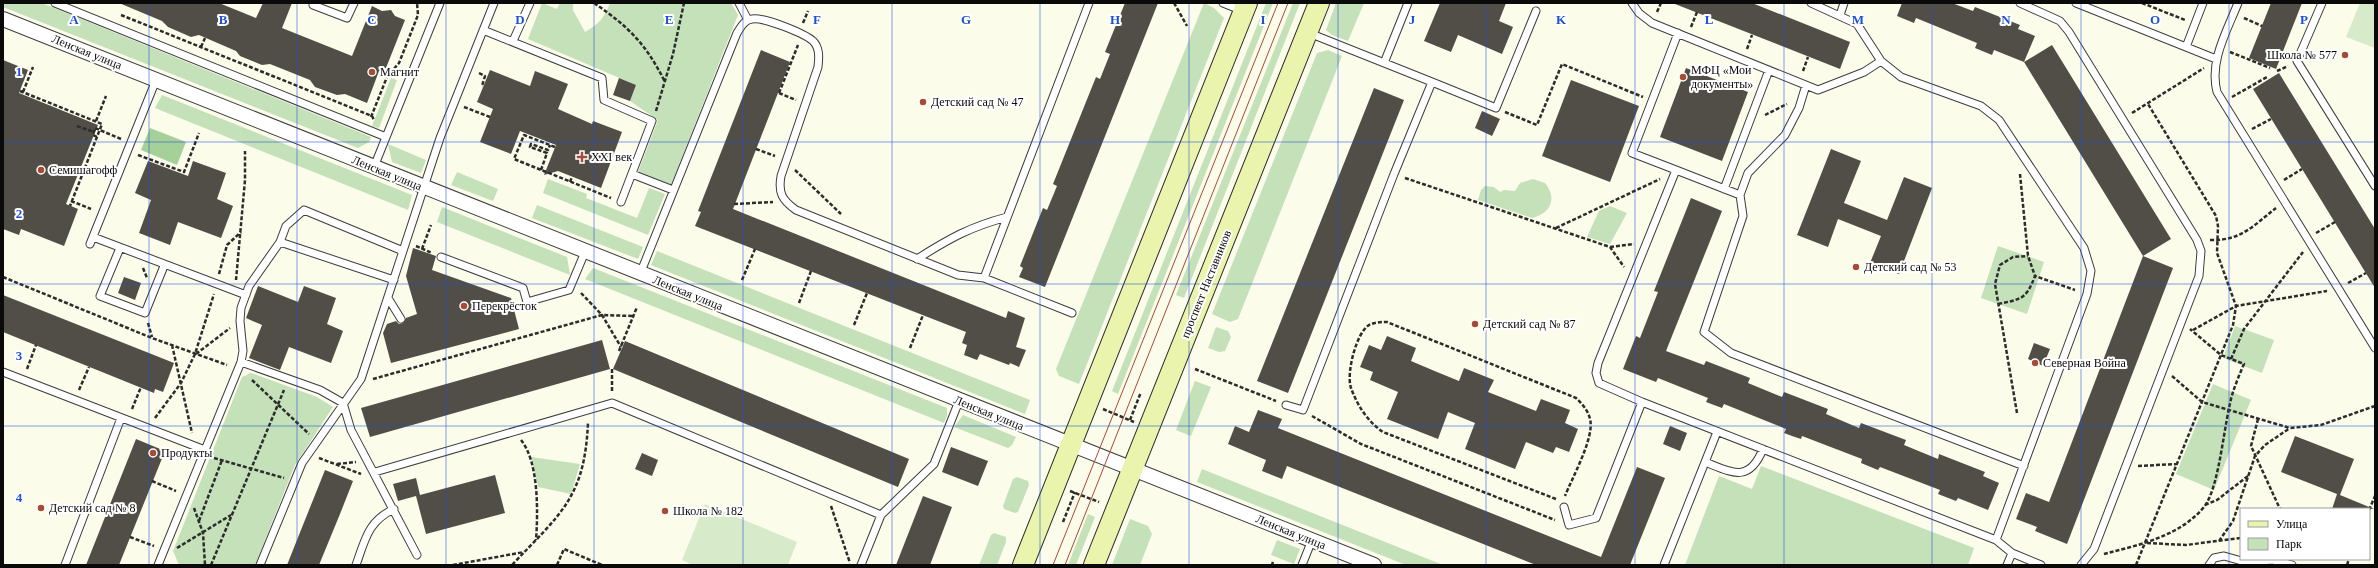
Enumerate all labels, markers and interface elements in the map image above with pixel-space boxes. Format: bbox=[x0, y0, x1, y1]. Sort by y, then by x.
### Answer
text: A bbox=[69, 12, 79, 27]
text: B bbox=[219, 12, 228, 27]
text: C bbox=[367, 12, 377, 27]
text: D bbox=[515, 12, 525, 27]
text: E bbox=[665, 12, 673, 27]
text: F bbox=[813, 12, 821, 27]
text: G bbox=[961, 12, 971, 27]
text: H bbox=[1110, 12, 1120, 27]
text: I bbox=[1260, 12, 1266, 27]
text: J bbox=[1409, 12, 1416, 27]
text: K bbox=[1556, 12, 1567, 27]
text: L bbox=[1705, 12, 1714, 27]
text: M bbox=[1852, 12, 1864, 27]
text: N bbox=[2001, 12, 2011, 27]
text: O bbox=[2150, 12, 2160, 27]
text: P bbox=[2300, 12, 2308, 27]
street label: Ленская улица bbox=[50, 32, 125, 73]
place label: Школа № 577 bbox=[2267, 48, 2337, 62]
marker: Школа № 577 bbox=[2340, 50, 2350, 60]
place label: МФЦ «Мои документы» bbox=[1691, 63, 1753, 91]
text: 1 bbox=[16, 64, 22, 79]
place label: Магнит bbox=[380, 65, 420, 79]
marker: Магнит bbox=[367, 67, 377, 77]
marker: МФЦ «Мои документы» bbox=[1678, 72, 1688, 82]
place label: Детский сад № 47 bbox=[931, 95, 1023, 109]
marker: Детский сад № 47 bbox=[918, 97, 928, 107]
place label: XXI век bbox=[591, 150, 632, 164]
marker: XXI век bbox=[576, 151, 588, 163]
street label: Ленская улица bbox=[350, 153, 425, 194]
place label: Семишагофф bbox=[49, 163, 117, 177]
marker: Семишагофф bbox=[36, 165, 46, 175]
text: 2 bbox=[16, 206, 22, 221]
street label: проспект Наставников bbox=[1178, 228, 1234, 340]
place label: Детский сад № 53 bbox=[1864, 260, 1956, 274]
marker: Детский сад № 53 bbox=[1851, 262, 1861, 272]
street label: Ленская улица bbox=[651, 273, 726, 314]
place label: Перекрёсток bbox=[472, 299, 537, 313]
marker: Перекрёсток bbox=[459, 301, 469, 311]
place label: Детский сад № 87 bbox=[1483, 317, 1575, 331]
marker: Детский сад № 87 bbox=[1470, 319, 1480, 329]
text: 3 bbox=[16, 348, 23, 363]
place label: Северная Война bbox=[2043, 356, 2127, 370]
marker: Северная Война bbox=[2030, 358, 2040, 368]
street label: Ленская улица bbox=[952, 393, 1027, 434]
place label: Продукты bbox=[161, 446, 212, 460]
marker: Продукты bbox=[148, 448, 158, 458]
text: 4 bbox=[16, 490, 23, 505]
place label: Детский сад № 8 bbox=[49, 501, 135, 515]
marker: Детский сад № 8 bbox=[36, 503, 46, 513]
place label: Школа № 182 bbox=[673, 504, 743, 518]
marker: Школа № 182 bbox=[660, 506, 670, 516]
legend bbox=[2240, 508, 2370, 560]
street label: Ленская улица bbox=[1254, 512, 1329, 553]
text: Улица bbox=[2276, 517, 2308, 531]
text: Парк bbox=[2276, 537, 2302, 551]

